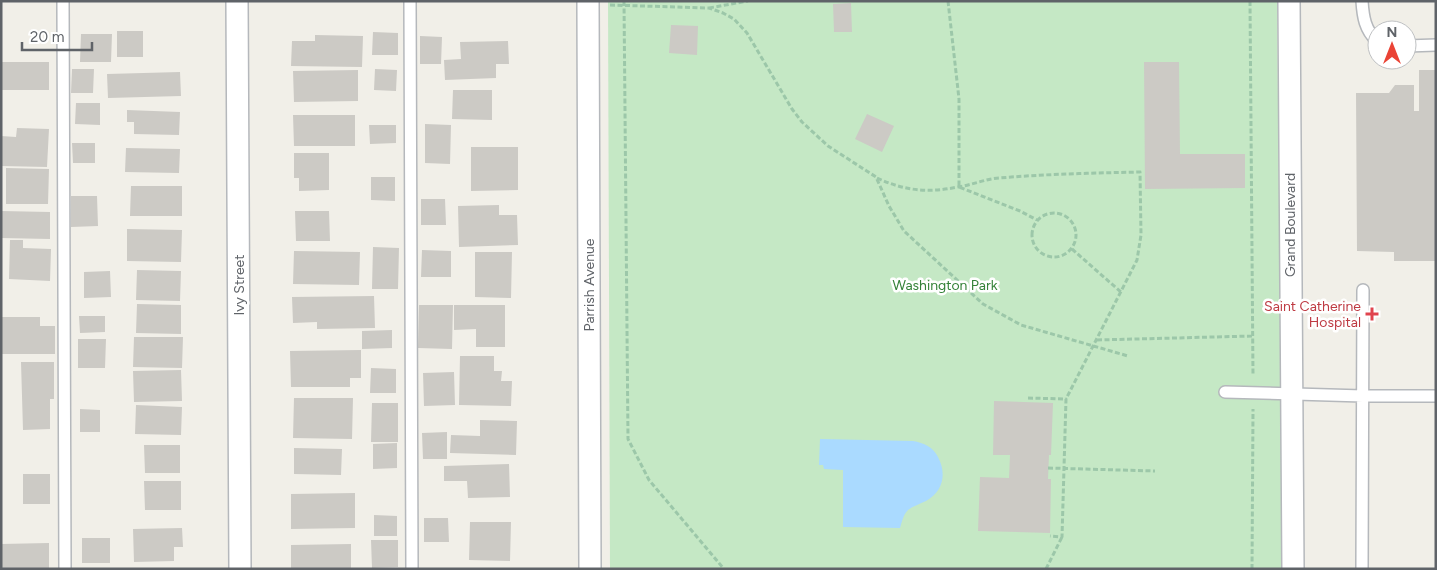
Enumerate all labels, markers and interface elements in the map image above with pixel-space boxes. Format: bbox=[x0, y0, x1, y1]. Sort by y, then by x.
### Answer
scale bar bbox=[22, 20, 92, 52]
north arrow bbox=[1367, 20, 1417, 70]
text: N bbox=[1387, 24, 1397, 41]
text: 20 m bbox=[30, 28, 64, 46]
street label: Grand Boulevard bbox=[1282, 173, 1299, 277]
street label: Parrish Avenue bbox=[581, 238, 598, 331]
street label: Ivy Street bbox=[231, 254, 248, 316]
park label: Washington Park bbox=[893, 277, 998, 294]
place label: Saint Catherine Hospital bbox=[1264, 298, 1361, 331]
marker: Saint Catherine Hospital bbox=[1365, 307, 1379, 321]

